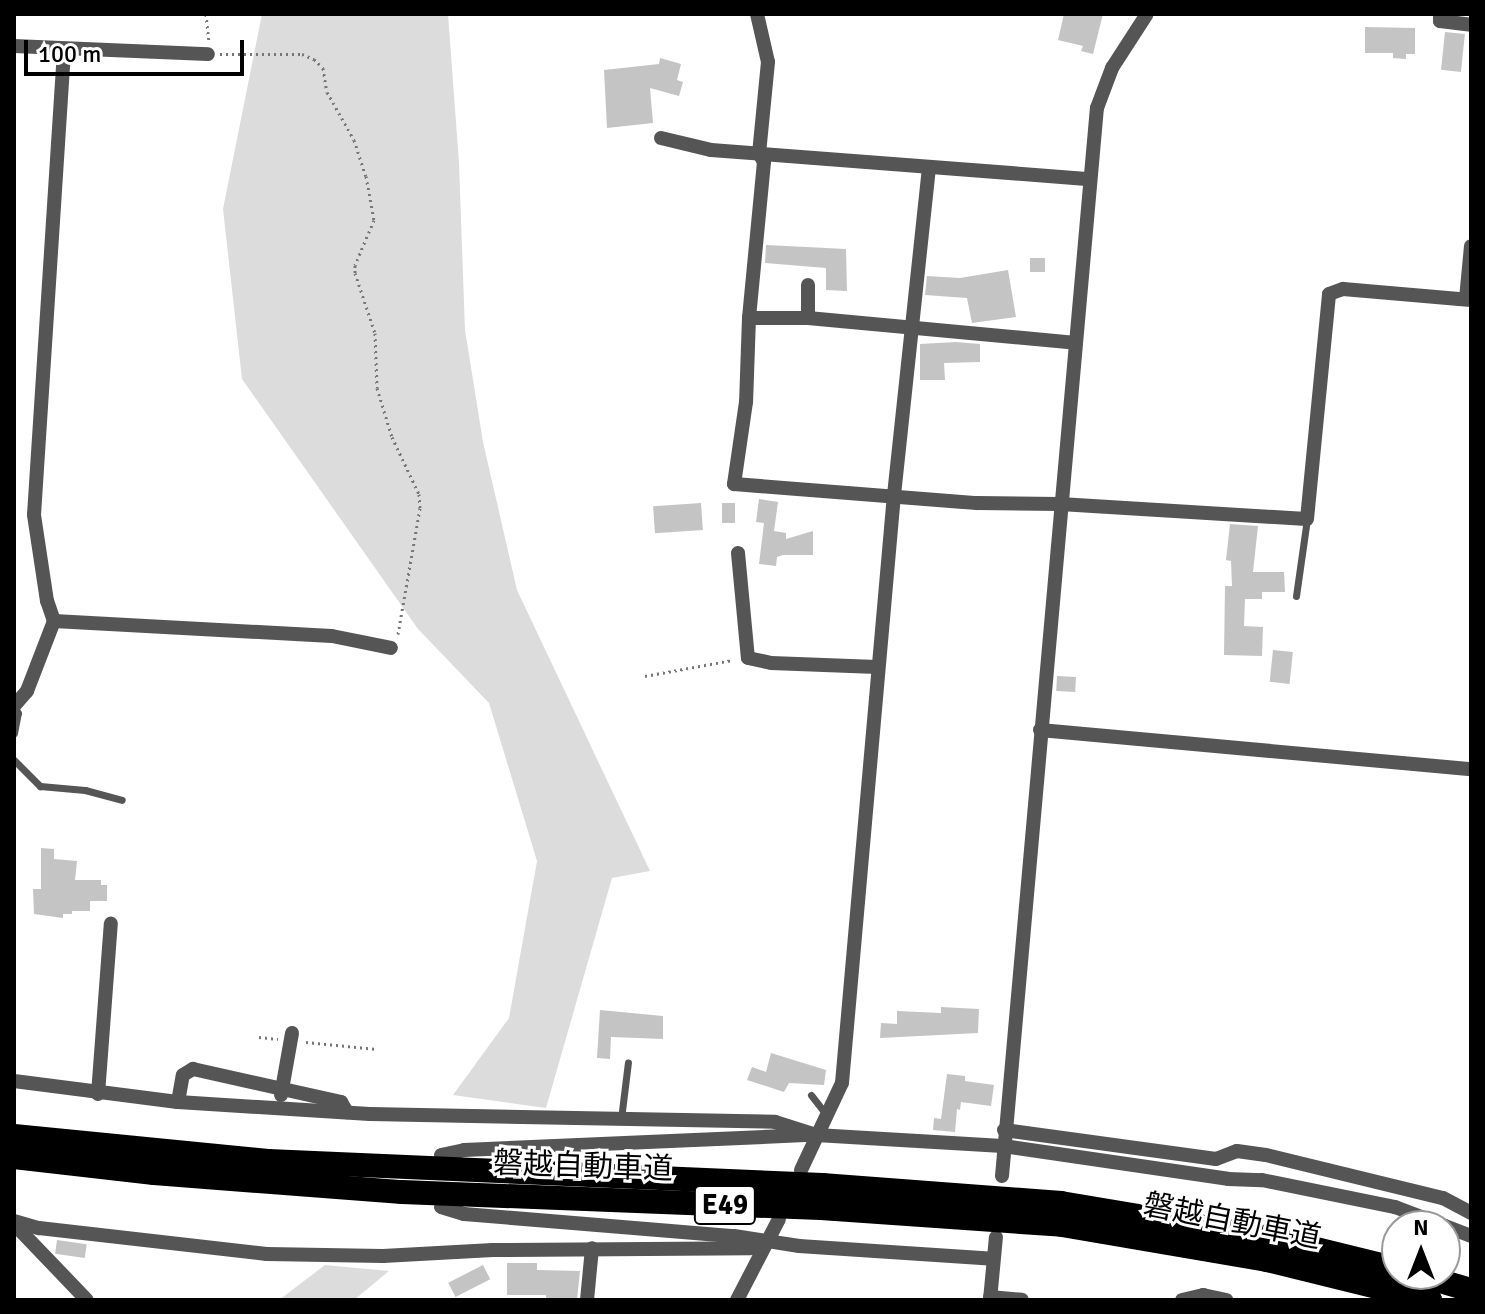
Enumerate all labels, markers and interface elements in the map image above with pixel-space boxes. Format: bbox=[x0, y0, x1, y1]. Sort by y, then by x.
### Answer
scale bar bbox=[28, 24, 248, 74]
text: 100 m bbox=[38, 39, 101, 69]
street label: 磐越自動車道 bbox=[492, 1146, 674, 1188]
road number: E49 bbox=[693, 1181, 757, 1229]
street label: 磐越自動車道 bbox=[1140, 1187, 1324, 1257]
north arrow bbox=[1381, 1210, 1461, 1290]
text: N bbox=[1413, 1214, 1429, 1241]

